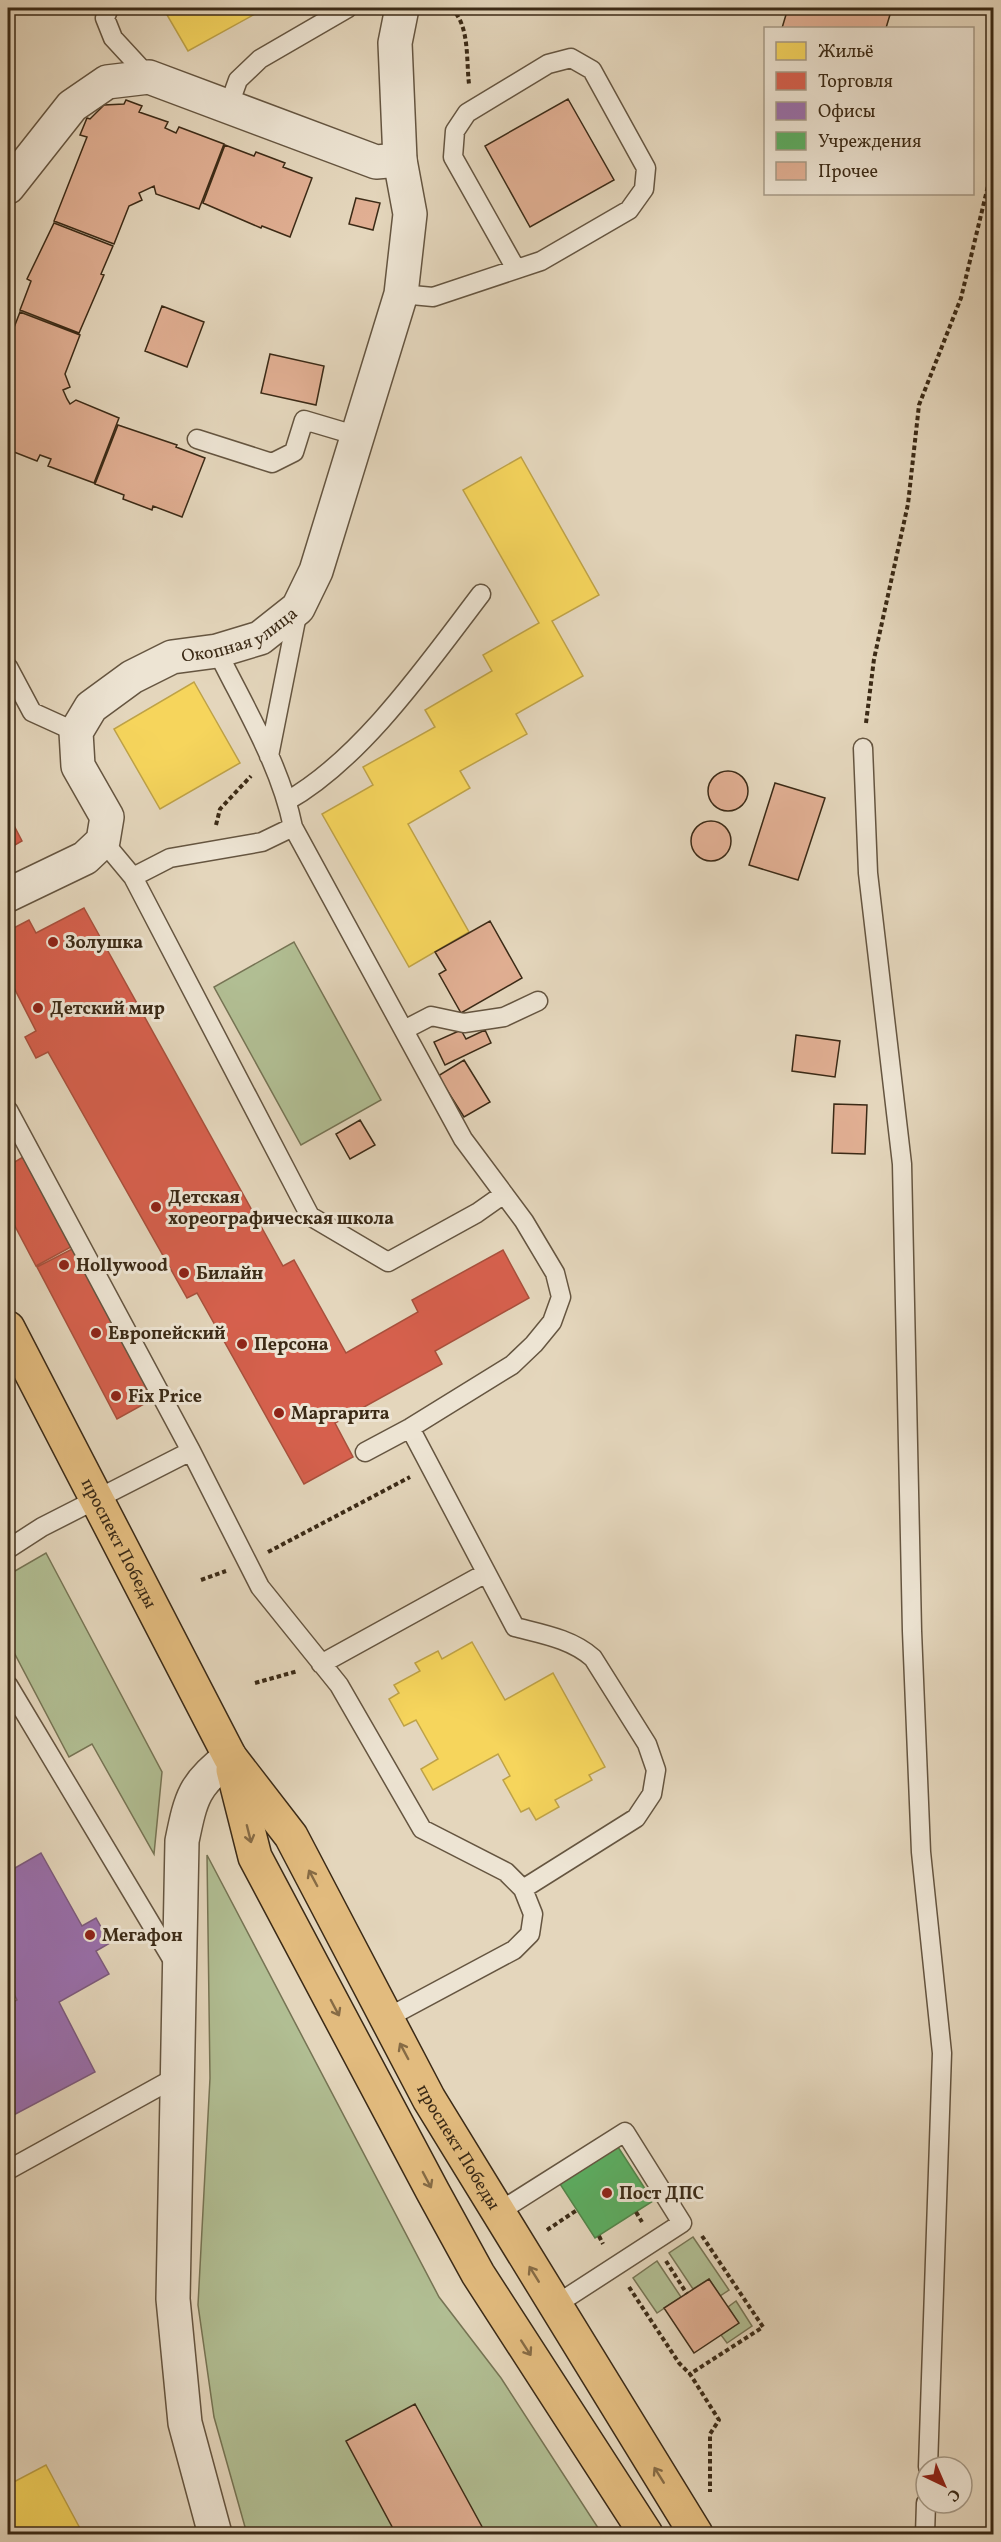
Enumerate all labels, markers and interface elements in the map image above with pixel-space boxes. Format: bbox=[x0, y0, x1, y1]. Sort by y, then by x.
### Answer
legend bbox=[764, 27, 974, 195]
text: Жильё bbox=[818, 40, 874, 65]
text: Торговля bbox=[818, 70, 893, 95]
text: Офисы bbox=[818, 100, 876, 125]
text: Учреждения bbox=[818, 130, 921, 155]
text: Прочее bbox=[818, 160, 878, 185]
street label: Окопная улица bbox=[180, 602, 303, 670]
place label: Золушка bbox=[65, 931, 143, 956]
marker: Золушка bbox=[46, 935, 60, 949]
place label: Детский мир bbox=[50, 997, 165, 1022]
marker: Детский мир bbox=[31, 1001, 45, 1015]
place label: Детская хореографическая школа bbox=[168, 1186, 394, 1232]
marker: Детская хореографическая школа bbox=[149, 1200, 163, 1214]
place label: Hollywood bbox=[76, 1254, 168, 1279]
marker: Hollywood bbox=[57, 1258, 71, 1272]
place label: Билайн bbox=[196, 1262, 263, 1287]
marker: Билайн bbox=[177, 1266, 191, 1280]
place label: Европейский bbox=[108, 1322, 226, 1347]
marker: Европейский bbox=[89, 1326, 103, 1340]
place label: Персона bbox=[254, 1333, 329, 1358]
marker: Персона bbox=[235, 1337, 249, 1351]
place label: Fix Price bbox=[128, 1385, 202, 1410]
marker: Fix Price bbox=[109, 1389, 123, 1403]
place label: Маргарита bbox=[291, 1402, 390, 1427]
marker: Маргарита bbox=[272, 1406, 286, 1420]
street label: проспект Победы bbox=[74, 1474, 162, 1613]
one-way arrow bbox=[244, 1824, 256, 1843]
one-way arrow bbox=[307, 1870, 319, 1888]
place label: Мегафон bbox=[102, 1924, 183, 1949]
marker: Мегафон bbox=[83, 1928, 97, 1942]
one-way arrow bbox=[329, 1999, 341, 2016]
one-way arrow bbox=[398, 2043, 410, 2060]
street label: проспект Победы bbox=[409, 2080, 505, 2216]
one-way arrow bbox=[421, 2171, 433, 2188]
place label: Пост ДПС bbox=[619, 2182, 704, 2207]
marker: Пост ДПС bbox=[600, 2186, 614, 2200]
one-way arrow bbox=[528, 2266, 540, 2283]
one-way arrow bbox=[520, 2339, 532, 2356]
north arrow bbox=[914, 2455, 974, 2515]
one-way arrow bbox=[652, 2467, 664, 2484]
text: С bbox=[942, 2483, 964, 2506]

